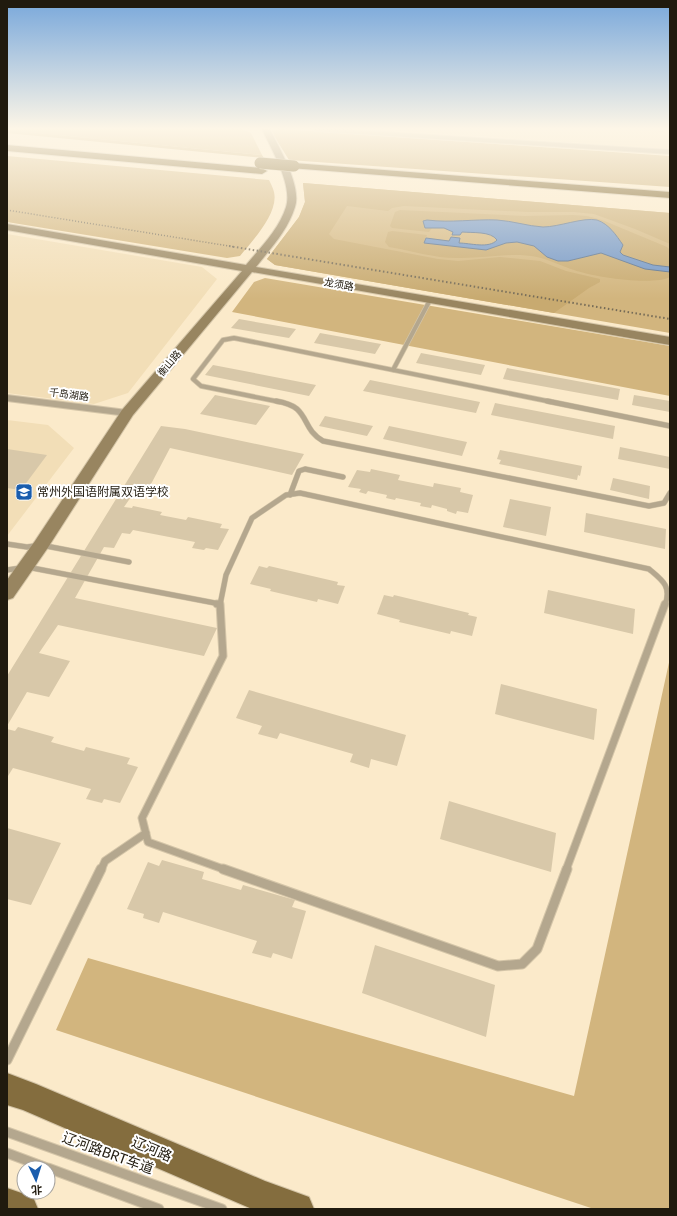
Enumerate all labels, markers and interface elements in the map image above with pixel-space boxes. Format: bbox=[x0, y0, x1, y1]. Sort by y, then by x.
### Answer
street label: 龙须路 bbox=[323, 275, 355, 293]
street label: 衡山路 bbox=[155, 348, 183, 378]
street label: 千岛湖路 bbox=[48, 386, 90, 402]
school or university icon: 常州外国语附属双语学校 bbox=[14, 482, 34, 502]
place label: 常州外国语附属双语学校 bbox=[37, 484, 169, 499]
street label: 辽河路BRT车道 bbox=[60, 1128, 156, 1177]
street label: 辽河路 bbox=[130, 1133, 175, 1165]
north arrow bbox=[16, 1160, 56, 1200]
text: 北 bbox=[31, 1184, 43, 1197]

